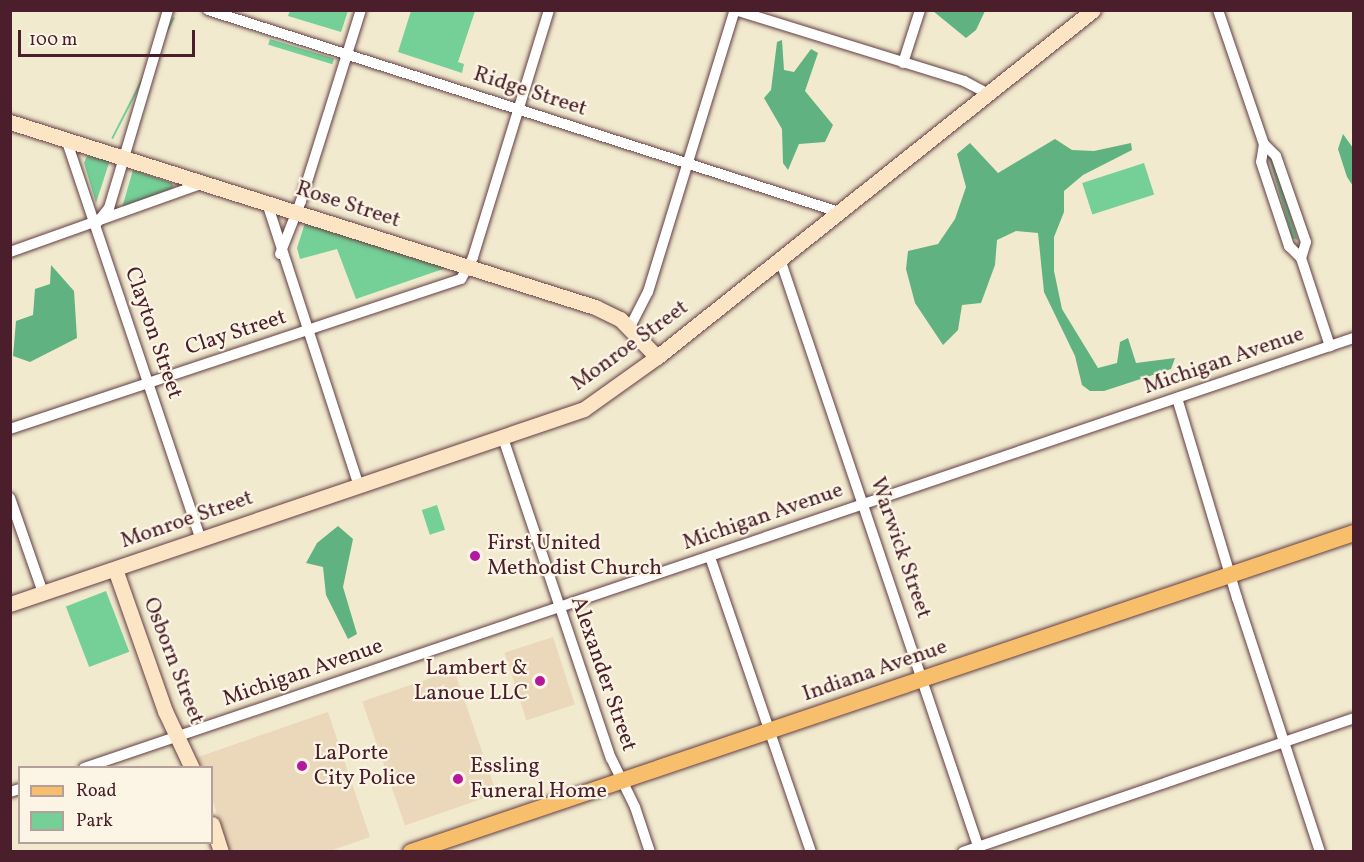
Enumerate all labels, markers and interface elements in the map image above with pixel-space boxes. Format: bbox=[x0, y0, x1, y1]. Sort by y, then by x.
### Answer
scale bar bbox=[21, 18, 198, 56]
text: 100 m bbox=[29, 28, 78, 53]
street label: Ridge Street bbox=[470, 61, 590, 123]
street label: Rose Street bbox=[292, 176, 404, 234]
street label: Clayton Street bbox=[118, 264, 188, 402]
street label: Monroe Street bbox=[566, 295, 694, 397]
street label: Clay Street bbox=[182, 304, 290, 362]
street label: Michigan Avenue bbox=[1140, 321, 1308, 401]
street label: Warwick Street bbox=[863, 474, 937, 622]
street label: Michigan Avenue bbox=[679, 477, 847, 557]
street label: Monroe Street bbox=[117, 485, 257, 555]
place label: First United Methodist Church bbox=[487, 530, 662, 582]
marker: First United Methodist Church bbox=[468, 549, 482, 563]
street label: Alexander Street bbox=[564, 593, 642, 755]
street label: Osborn Street bbox=[137, 594, 209, 728]
street label: Michigan Avenue bbox=[219, 633, 387, 713]
street label: Indiana Avenue bbox=[799, 634, 951, 708]
place label: Lambert & Lanoue LLC bbox=[414, 655, 528, 706]
marker: Lambert & Lanoue LLC bbox=[533, 674, 547, 688]
place label: LaPorte City Police bbox=[314, 740, 416, 792]
place label: Essling Funeral Home bbox=[470, 753, 607, 804]
marker: LaPorte City Police bbox=[295, 759, 309, 773]
legend bbox=[18, 766, 213, 844]
marker: Essling Funeral Home bbox=[451, 772, 465, 786]
text: Road bbox=[76, 779, 117, 804]
text: Park bbox=[76, 809, 113, 834]

